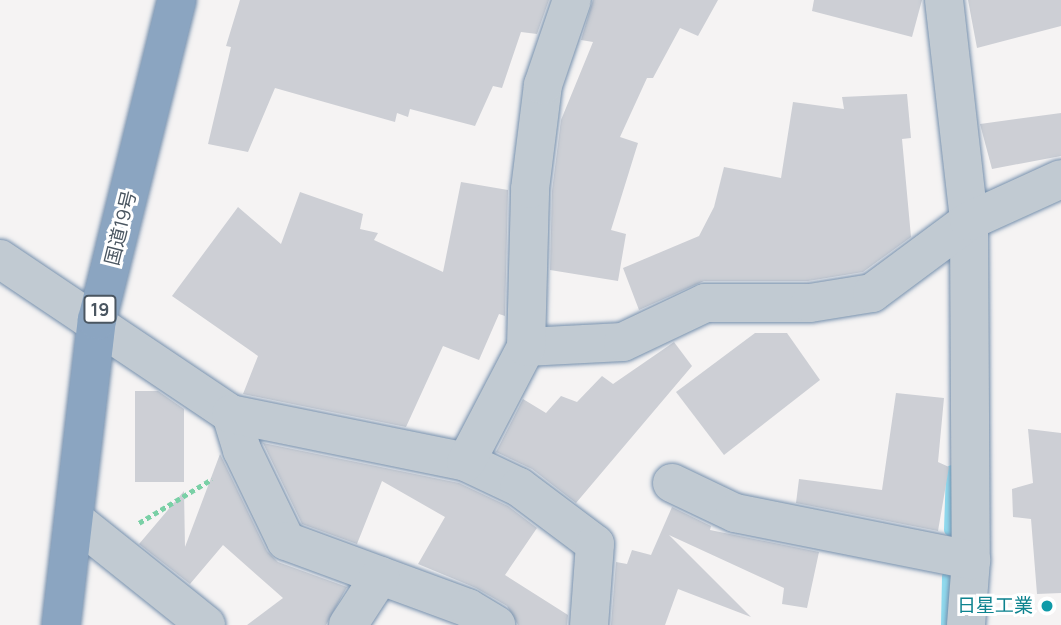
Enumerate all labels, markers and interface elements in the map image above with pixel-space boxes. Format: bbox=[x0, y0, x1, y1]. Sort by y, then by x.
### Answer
street label: 国道19号 bbox=[101, 188, 141, 268]
road number: 19 bbox=[82, 295, 118, 324]
place label: 日星工業 bbox=[957, 595, 1033, 617]
marker: 日星工業 bbox=[1039, 598, 1055, 614]

